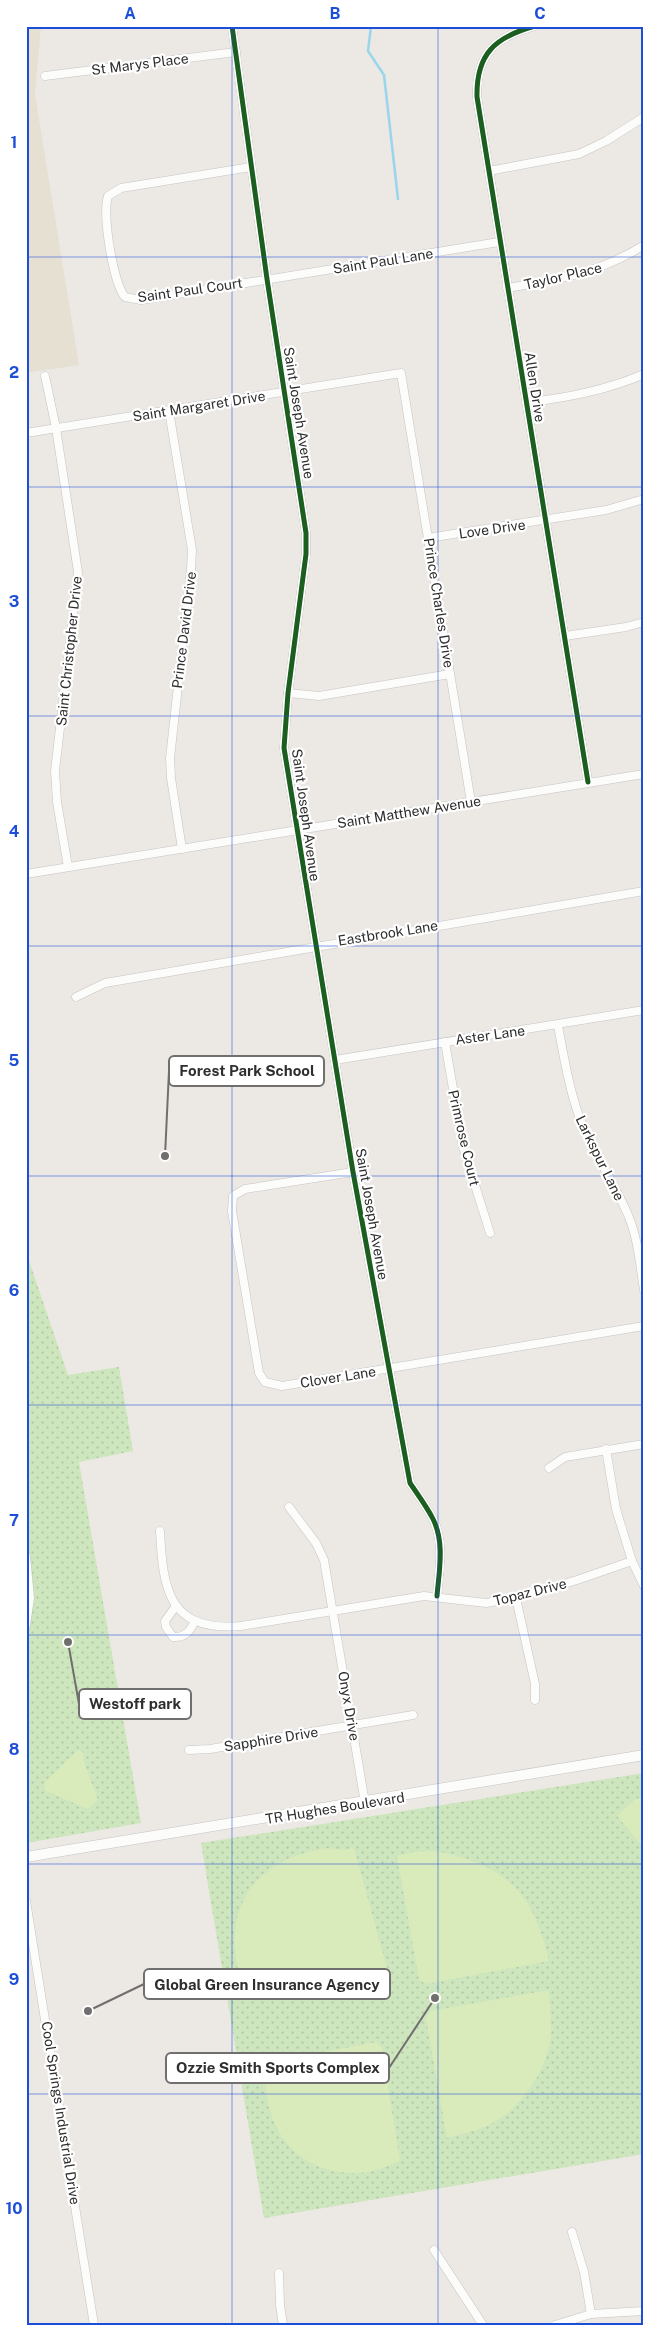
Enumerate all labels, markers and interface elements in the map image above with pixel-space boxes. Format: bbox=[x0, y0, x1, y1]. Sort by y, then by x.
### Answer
text: A bbox=[124, 4, 136, 23]
text: B bbox=[330, 4, 341, 23]
text: C bbox=[534, 4, 546, 23]
street label: St Marys Place bbox=[90, 50, 190, 78]
text: 1 bbox=[11, 133, 17, 152]
street label: Saint Paul Lane bbox=[332, 245, 434, 277]
street label: Taylor Place bbox=[522, 259, 604, 293]
street label: Saint Paul Court bbox=[136, 275, 244, 305]
street label: Saint Joseph Avenue bbox=[281, 346, 317, 480]
street label: Allen Drive bbox=[522, 351, 548, 423]
text: 2 bbox=[9, 363, 19, 382]
street label: Saint Margaret Drive bbox=[131, 388, 267, 424]
street label: Love Drive bbox=[458, 516, 526, 542]
street label: Prince Charles Drive bbox=[421, 537, 457, 669]
street label: Prince David Drive bbox=[169, 570, 199, 689]
street label: Saint Christopher Drive bbox=[53, 575, 85, 727]
text: 3 bbox=[9, 592, 19, 611]
street label: Saint Joseph Avenue bbox=[289, 748, 323, 882]
street label: Saint Matthew Avenue bbox=[336, 793, 482, 831]
text: 4 bbox=[9, 822, 20, 841]
street label: Eastbrook Lane bbox=[337, 917, 439, 949]
street label: Aster Lane bbox=[454, 1022, 526, 1048]
text: 5 bbox=[9, 1051, 20, 1070]
callout: Forest Park School bbox=[169, 1056, 324, 1086]
text: Forest Park School bbox=[179, 1062, 315, 1079]
street label: Primrose Court bbox=[445, 1088, 483, 1188]
street label: Larkspur Lane bbox=[572, 1113, 628, 1203]
street label: Saint Joseph Avenue bbox=[353, 1147, 391, 1281]
text: 6 bbox=[9, 1281, 19, 1300]
street label: Clover Lane bbox=[299, 1363, 377, 1391]
text: 7 bbox=[9, 1511, 19, 1530]
street label: Topaz Drive bbox=[492, 1575, 568, 1609]
street label: Onyx Drive bbox=[335, 1670, 363, 1742]
callout: Westoff park bbox=[79, 1689, 191, 1719]
text: Westoff park bbox=[89, 1695, 181, 1712]
street label: Sapphire Drive bbox=[223, 1724, 319, 1754]
text: 8 bbox=[9, 1740, 20, 1759]
street label: TR Hughes Boulevard bbox=[264, 1789, 406, 1827]
callout: Global Green Insurance Agency bbox=[144, 1969, 390, 1999]
text: 9 bbox=[9, 1970, 19, 1989]
text: Global Green Insurance Agency bbox=[154, 1976, 380, 1993]
street label: Cool Springs Industrial Drive bbox=[39, 2020, 83, 2206]
callout: Ozzie Smith Sports Complex bbox=[166, 2053, 389, 2083]
text: Ozzie Smith Sports Complex bbox=[176, 2059, 380, 2076]
text: 10 bbox=[5, 2199, 23, 2218]

